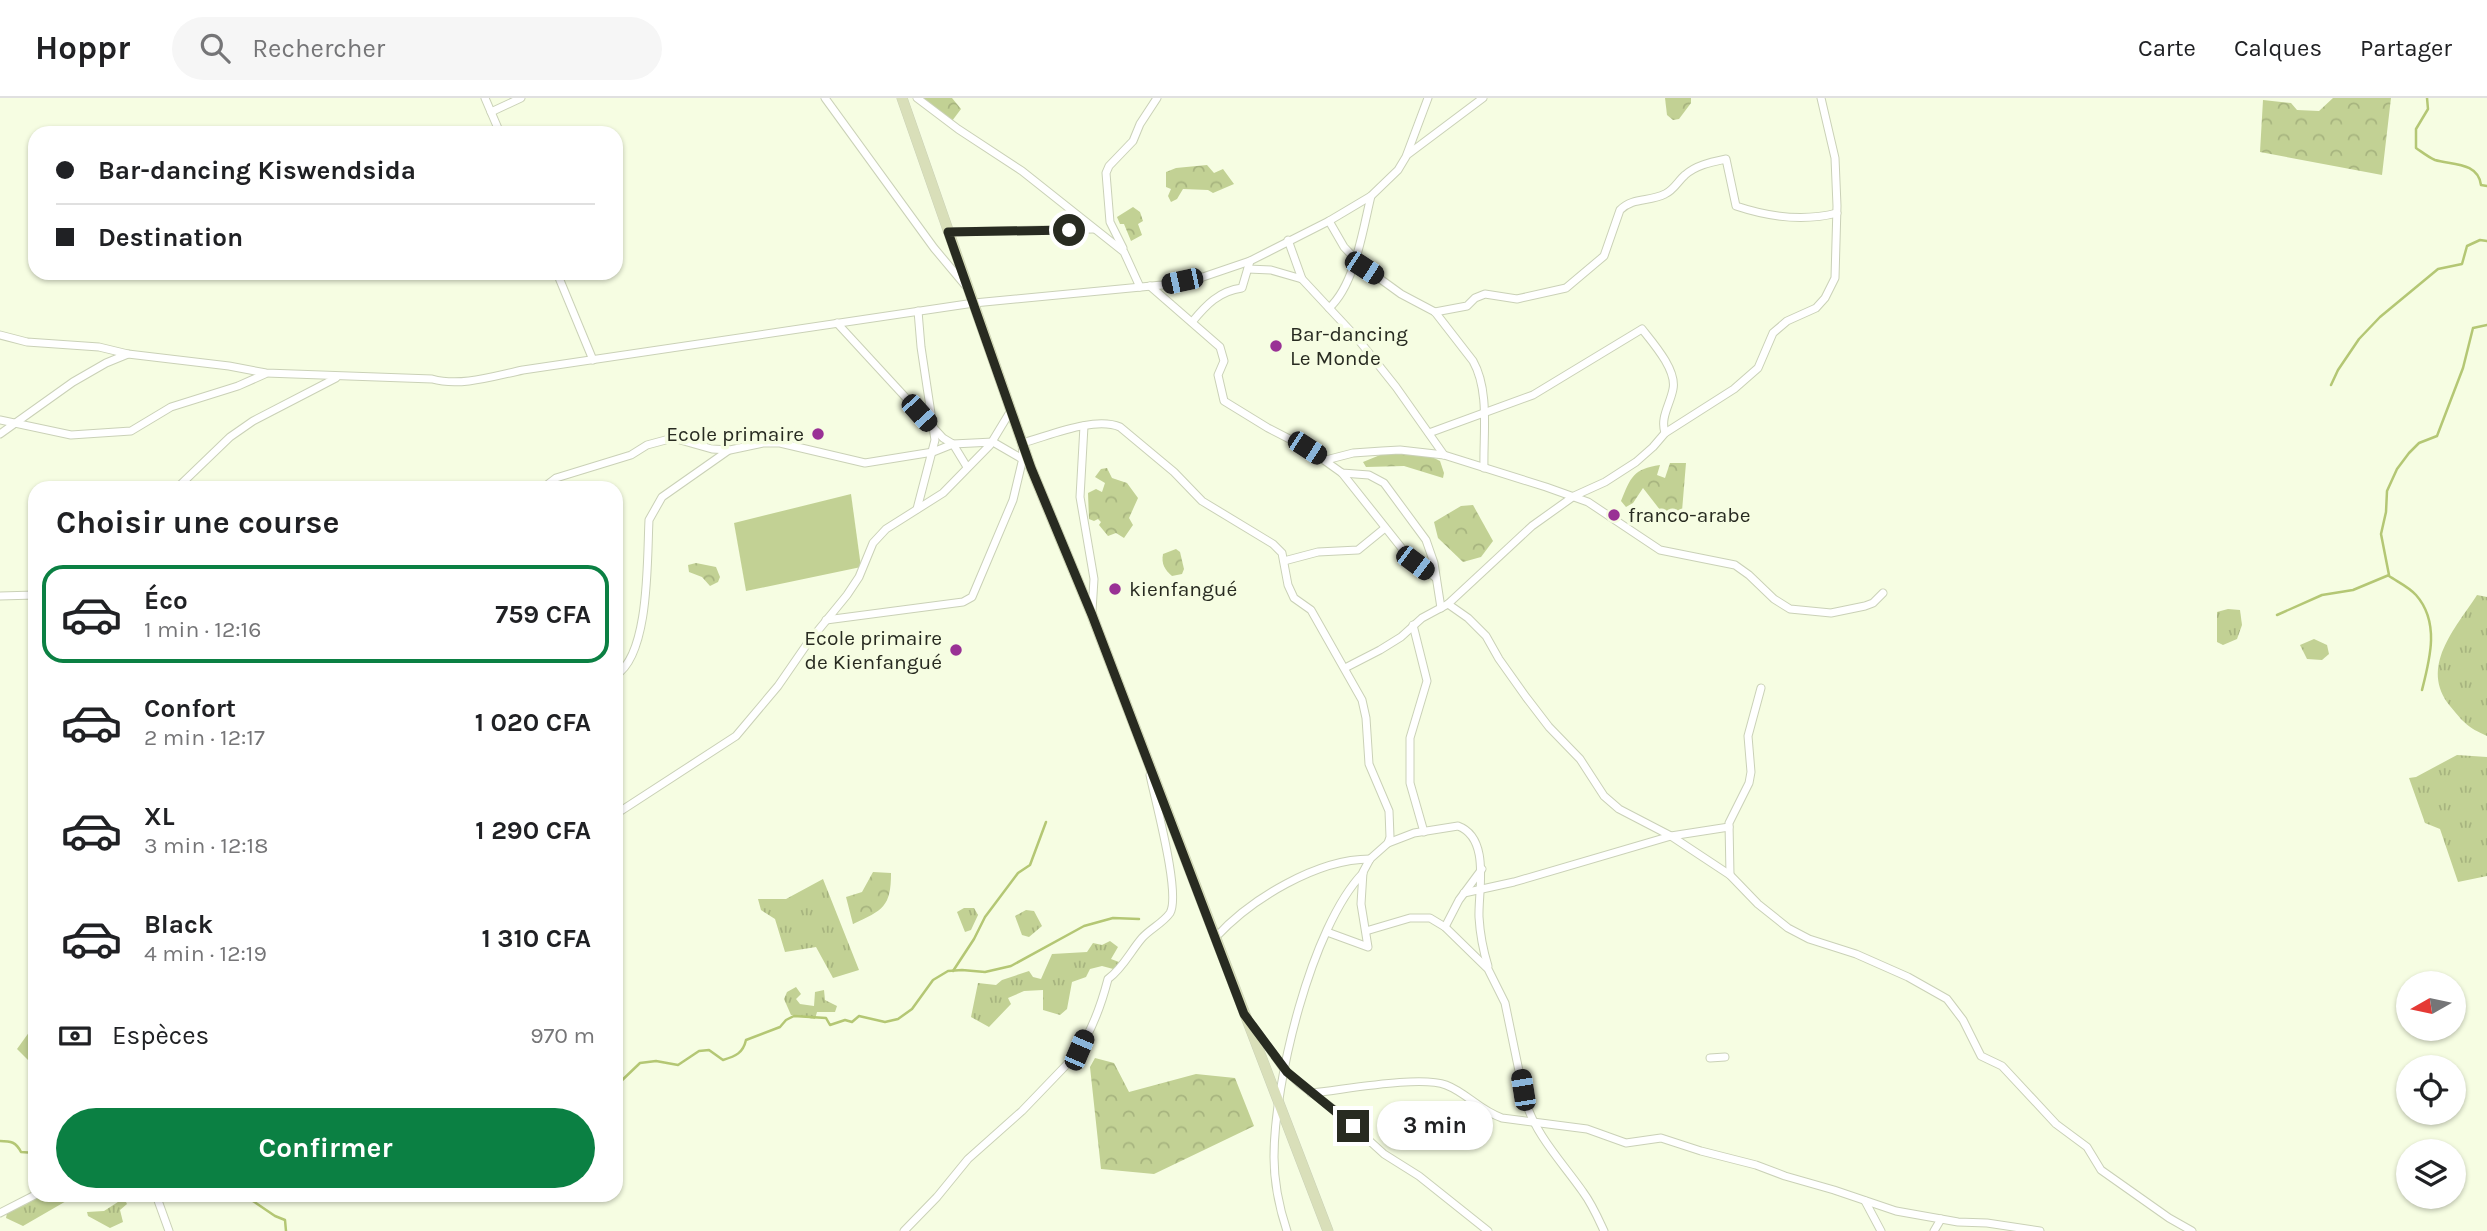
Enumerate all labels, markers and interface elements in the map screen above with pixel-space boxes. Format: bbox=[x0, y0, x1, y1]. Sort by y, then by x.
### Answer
search box bbox=[172, 17, 662, 80]
text: Hoppr bbox=[35, 29, 130, 67]
icon: search bbox=[196, 29, 234, 67]
text: Rechercher bbox=[252, 33, 385, 64]
text: Carte bbox=[2138, 34, 2196, 62]
text: Calques bbox=[2234, 34, 2322, 62]
text: Partager bbox=[2360, 34, 2452, 62]
text: Bar-dancing Kiswendsida bbox=[98, 155, 416, 186]
route start bbox=[1053, 214, 1085, 246]
text: Destination bbox=[98, 222, 243, 253]
car bbox=[1341, 248, 1388, 288]
car bbox=[1160, 266, 1205, 296]
place label: Bar-dancing Le Monde bbox=[1290, 322, 1408, 370]
marker: Bar-dancing Le Monde bbox=[1268, 338, 1284, 354]
car bbox=[898, 390, 941, 436]
place label: Ecole primaire bbox=[666, 422, 804, 446]
marker: Ecole primaire bbox=[810, 426, 826, 442]
car bbox=[1284, 428, 1331, 468]
place label: franco-arabe bbox=[1628, 503, 1751, 527]
text: Choisir une course bbox=[56, 504, 339, 541]
marker: franco-arabe bbox=[1606, 507, 1622, 523]
car bbox=[1392, 542, 1439, 584]
place label: kienfangué bbox=[1129, 577, 1237, 601]
marker: kienfangué bbox=[1107, 581, 1123, 597]
icon: car bbox=[60, 583, 123, 646]
text: Éco bbox=[144, 585, 188, 616]
text: 759 CFA bbox=[495, 599, 591, 630]
text: 1 min · 12:16 bbox=[144, 616, 261, 643]
place label: Ecole primaire de Kienfangué bbox=[804, 626, 942, 674]
marker: Ecole primaire de Kienfangué bbox=[948, 642, 964, 658]
icon: car bbox=[60, 691, 123, 754]
text: Confort bbox=[144, 693, 236, 724]
text: 1 020 CFA bbox=[475, 707, 591, 738]
text: 2 min · 12:17 bbox=[144, 724, 265, 751]
icon: car bbox=[60, 799, 123, 862]
text: XL bbox=[144, 801, 175, 832]
text: 1 290 CFA bbox=[475, 815, 591, 846]
text: 3 min · 12:18 bbox=[144, 832, 268, 859]
icon: car bbox=[60, 907, 123, 970]
text: Black bbox=[144, 909, 213, 940]
text: 1 310 CFA bbox=[481, 923, 591, 954]
text: 4 min · 12:19 bbox=[144, 940, 267, 967]
north arrow bbox=[2396, 971, 2466, 1041]
map controls bbox=[2396, 971, 2466, 1209]
icon: cash bbox=[56, 1017, 94, 1055]
text: Espèces bbox=[112, 1020, 209, 1051]
text: 970 m bbox=[530, 1022, 595, 1049]
car bbox=[1062, 1027, 1097, 1073]
button: locate bbox=[2396, 1055, 2466, 1125]
car bbox=[1510, 1068, 1537, 1112]
callout: 3 min bbox=[1378, 1102, 1493, 1150]
button: Confirmer bbox=[56, 1108, 595, 1188]
route end bbox=[1337, 1110, 1369, 1142]
text: 3 min bbox=[1403, 1112, 1467, 1139]
button: layers bbox=[2396, 1139, 2466, 1209]

